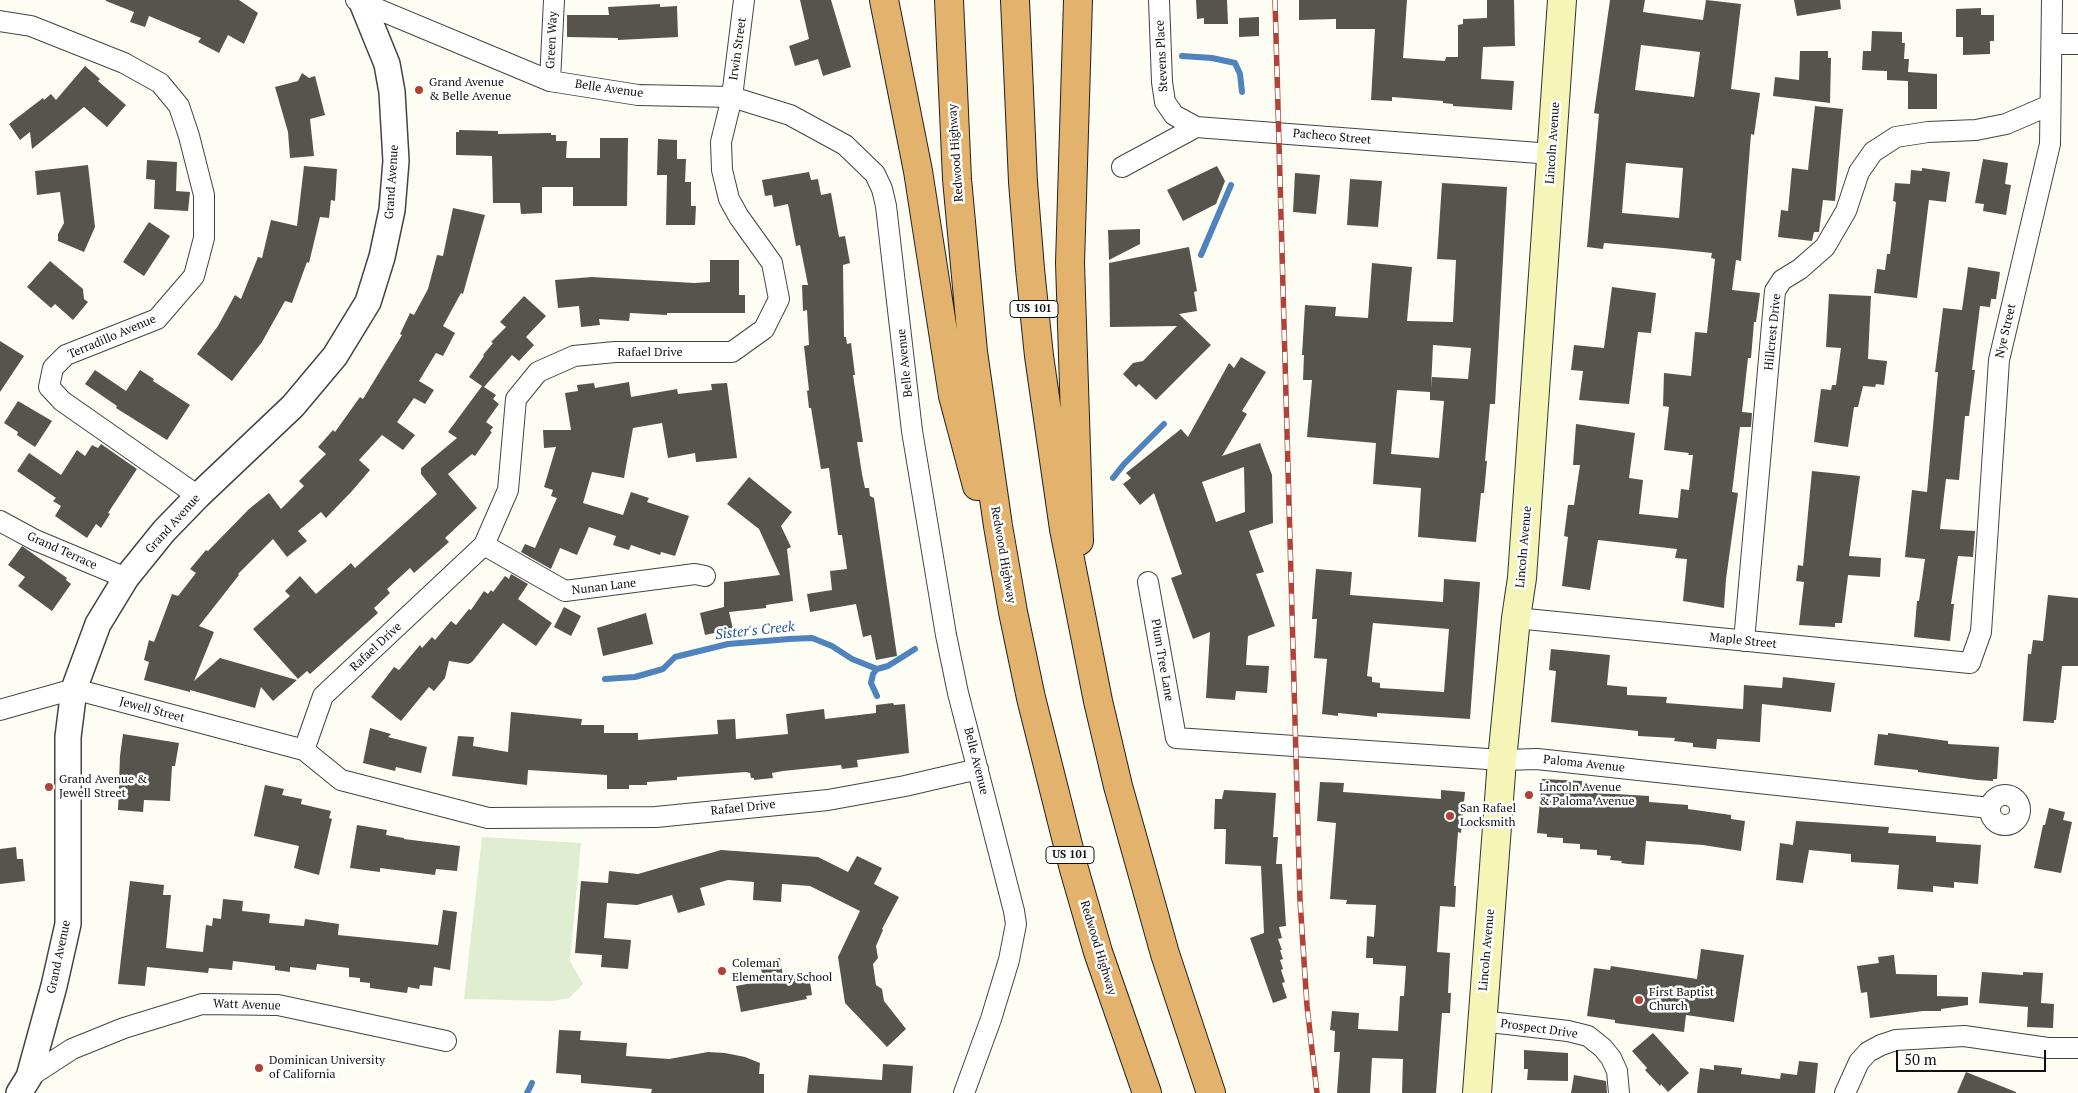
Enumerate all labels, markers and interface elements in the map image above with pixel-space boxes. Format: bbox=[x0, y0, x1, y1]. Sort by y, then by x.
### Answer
street label: Green Way bbox=[543, 11, 561, 69]
street label: Irwin Street bbox=[726, 17, 750, 81]
street label: Stevens Place bbox=[1153, 20, 1171, 92]
place label: Grand Avenue & Belle Avenue bbox=[429, 76, 511, 104]
street label: Belle Avenue bbox=[574, 77, 644, 101]
marker: Grand Avenue & Belle Avenue bbox=[413, 84, 425, 96]
street label: Lincoln Avenue bbox=[1543, 101, 1563, 185]
street label: Redwood Highway bbox=[945, 104, 967, 202]
street label: Pacheco Street bbox=[1292, 126, 1372, 148]
street label: Grand Avenue bbox=[382, 144, 402, 220]
street label: Hillcrest Drive bbox=[1762, 293, 1784, 371]
road number: US 101 bbox=[1010, 300, 1058, 318]
street label: Nye Street bbox=[1993, 302, 2019, 360]
street label: Terradillo Avenue bbox=[66, 312, 158, 362]
street label: Belle Avenue bbox=[894, 328, 916, 398]
street label: Rafael Drive bbox=[617, 346, 683, 360]
street label: Grand Avenue bbox=[143, 491, 203, 557]
street label: Redwood Highway bbox=[987, 505, 1019, 605]
street label: Lincoln Avenue bbox=[1513, 505, 1535, 589]
street label: Grand Terrace bbox=[25, 529, 99, 573]
street label: Nunan Lane bbox=[571, 576, 637, 598]
water label: Sister's Creek bbox=[715, 618, 795, 644]
street label: Plum Tree Lane bbox=[1148, 618, 1176, 702]
street label: Rafael Drive bbox=[347, 620, 405, 674]
street label: Maple Street bbox=[1709, 630, 1777, 652]
street label: Jewell Street bbox=[118, 694, 186, 726]
street label: Belle Avenue bbox=[961, 726, 991, 796]
street label: Paloma Avenue bbox=[1542, 753, 1626, 775]
place label: Grand Avenue & Jewell Street bbox=[59, 773, 147, 801]
marker: Grand Avenue & Jewell Street bbox=[43, 781, 55, 793]
place label: Lincoln Avenue & Paloma Avenue bbox=[1539, 781, 1634, 809]
marker: Lincoln Avenue & Paloma Avenue bbox=[1523, 789, 1535, 801]
street label: Rafael Drive bbox=[710, 797, 776, 819]
place label: San Rafael Locksmith bbox=[1460, 802, 1516, 830]
marker: San Rafael Locksmith bbox=[1444, 810, 1456, 822]
road number: US 101 bbox=[1046, 846, 1094, 864]
street label: Redwood Highway bbox=[1077, 899, 1119, 997]
street label: Lincoln Avenue bbox=[1476, 908, 1498, 992]
street label: Grand Avenue bbox=[44, 919, 74, 995]
place label: Coleman Elementary School bbox=[732, 957, 832, 985]
marker: Coleman Elementary School bbox=[716, 965, 728, 977]
place label: First Baptist Church bbox=[1649, 986, 1714, 1014]
marker: First Baptist Church bbox=[1633, 994, 1645, 1006]
street label: Watt Avenue bbox=[213, 997, 281, 1013]
street label: Prospect Drive bbox=[1499, 1016, 1579, 1042]
scale bar bbox=[1898, 1040, 2048, 1072]
text: 50 m bbox=[1904, 1049, 1937, 1069]
place label: Dominican University of California bbox=[269, 1054, 385, 1082]
marker: Dominican University of California bbox=[253, 1062, 265, 1074]

